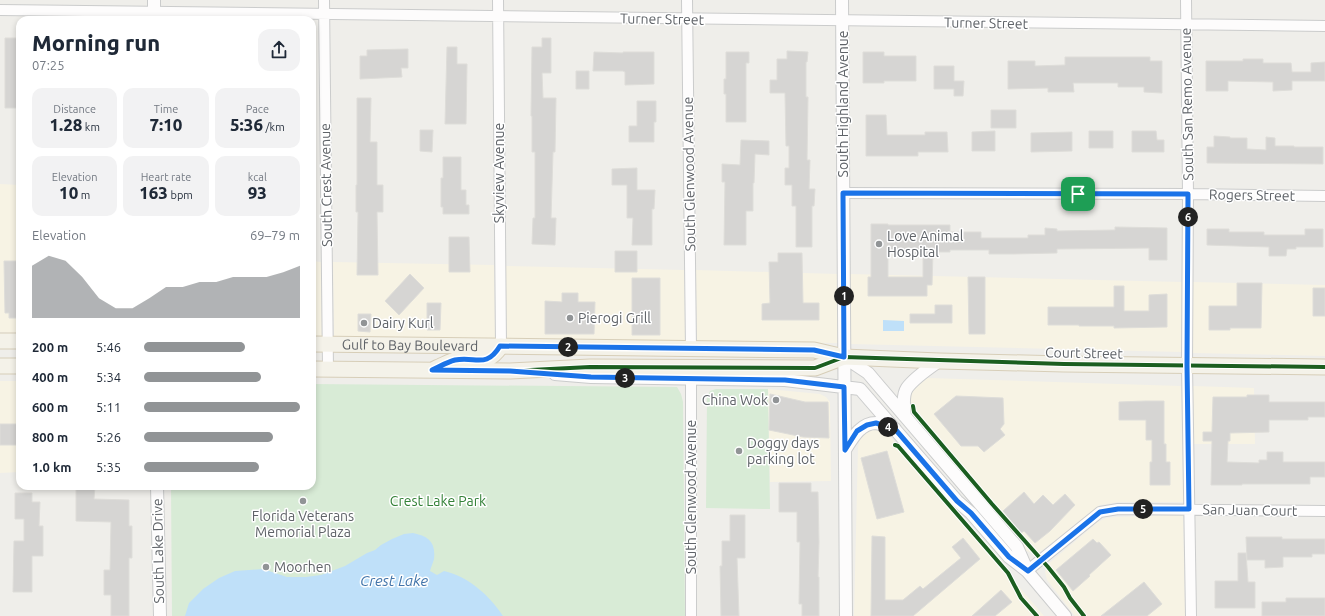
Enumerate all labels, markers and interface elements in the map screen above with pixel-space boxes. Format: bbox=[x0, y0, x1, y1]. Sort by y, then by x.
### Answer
street label: Turner Street bbox=[620, 10, 705, 28]
street label: Turner Street bbox=[944, 14, 1029, 32]
street label: South San Remo Avenue bbox=[1178, 27, 1196, 181]
button: share bbox=[258, 29, 300, 71]
text: Morning run bbox=[32, 30, 160, 55]
street label: South Highland Avenue bbox=[835, 31, 851, 177]
text: 07:25 bbox=[32, 58, 65, 72]
street label: South Glenwood Avenue bbox=[680, 97, 698, 251]
text: Distance bbox=[53, 103, 96, 115]
text: Time bbox=[154, 103, 178, 115]
text: Pace bbox=[246, 103, 269, 115]
text: 1.28 bbox=[49, 115, 82, 134]
text: 7:10 bbox=[150, 115, 182, 134]
text: 5:36 bbox=[230, 115, 263, 134]
text: km bbox=[82, 121, 100, 133]
text: /km bbox=[263, 121, 285, 133]
street label: South Crest Avenue bbox=[317, 123, 335, 247]
street label: Skyview Avenue bbox=[491, 123, 507, 223]
text: Elevation bbox=[52, 171, 98, 183]
text: Heart rate bbox=[141, 171, 191, 183]
text: kcal bbox=[248, 171, 267, 183]
pin bbox=[1061, 177, 1095, 211]
text: 10 bbox=[59, 183, 78, 202]
text: 163 bbox=[139, 183, 168, 202]
text: 93 bbox=[248, 183, 267, 202]
icon: arrive bbox=[1067, 183, 1089, 205]
street label: Rogers Street bbox=[1209, 186, 1296, 204]
text: m bbox=[78, 189, 90, 201]
text: bpm bbox=[168, 189, 193, 201]
pin: 6 bbox=[1178, 207, 1198, 227]
text: 6 bbox=[1185, 211, 1191, 223]
text: Elevation bbox=[32, 228, 86, 242]
text: 69–79 m bbox=[250, 228, 300, 242]
place label: Love Animal Hospital bbox=[887, 228, 964, 260]
marker: Love Animal Hospital bbox=[874, 239, 884, 249]
pin: 1 bbox=[834, 286, 854, 306]
text: 1 bbox=[841, 290, 847, 302]
place label: Pierogi Grill bbox=[578, 310, 651, 326]
marker: Pierogi Grill bbox=[565, 313, 575, 323]
place label: Dairy Kurl bbox=[372, 315, 434, 331]
marker: Dairy Kurl bbox=[359, 318, 369, 328]
street label: Gulf to Bay Boulevard bbox=[342, 336, 478, 354]
pin: 2 bbox=[558, 337, 578, 357]
text: 200 m bbox=[32, 340, 68, 354]
text: 5:46 bbox=[96, 340, 121, 354]
text: 2 bbox=[565, 341, 571, 353]
street label: Court Street bbox=[1045, 344, 1124, 362]
pin: 3 bbox=[615, 368, 635, 388]
text: 400 m bbox=[32, 370, 68, 384]
text: 5:34 bbox=[96, 370, 121, 384]
text: 3 bbox=[622, 372, 628, 384]
place label: China Wok bbox=[702, 392, 768, 408]
marker: China Wok bbox=[771, 395, 781, 405]
text: 600 m bbox=[32, 400, 68, 414]
text: 5:11 bbox=[96, 400, 121, 414]
pin: 4 bbox=[878, 417, 898, 437]
street label: South Glenwood Avenue bbox=[683, 420, 699, 574]
text: 4 bbox=[885, 421, 891, 433]
text: 800 m bbox=[32, 430, 68, 444]
text: 5:26 bbox=[96, 430, 121, 444]
place label: Doggy days parking lot bbox=[747, 435, 819, 467]
marker: Doggy days parking lot bbox=[734, 446, 744, 456]
text: 1.0 km bbox=[32, 460, 71, 474]
text: 5:35 bbox=[96, 460, 121, 474]
park label: Crest Lake Park bbox=[390, 493, 486, 509]
marker: Florida Veterans Memorial Plaza bbox=[298, 496, 308, 506]
street label: South Lake Drive bbox=[149, 498, 167, 604]
pin: 5 bbox=[1133, 499, 1153, 519]
street label: San Juan Court bbox=[1203, 501, 1298, 519]
text: 5 bbox=[1140, 503, 1146, 515]
place label: Florida Veterans Memorial Plaza bbox=[252, 508, 354, 540]
place label: Moorhen bbox=[274, 559, 332, 575]
marker: Moorhen bbox=[261, 562, 271, 572]
water label: Crest Lake bbox=[360, 572, 428, 589]

